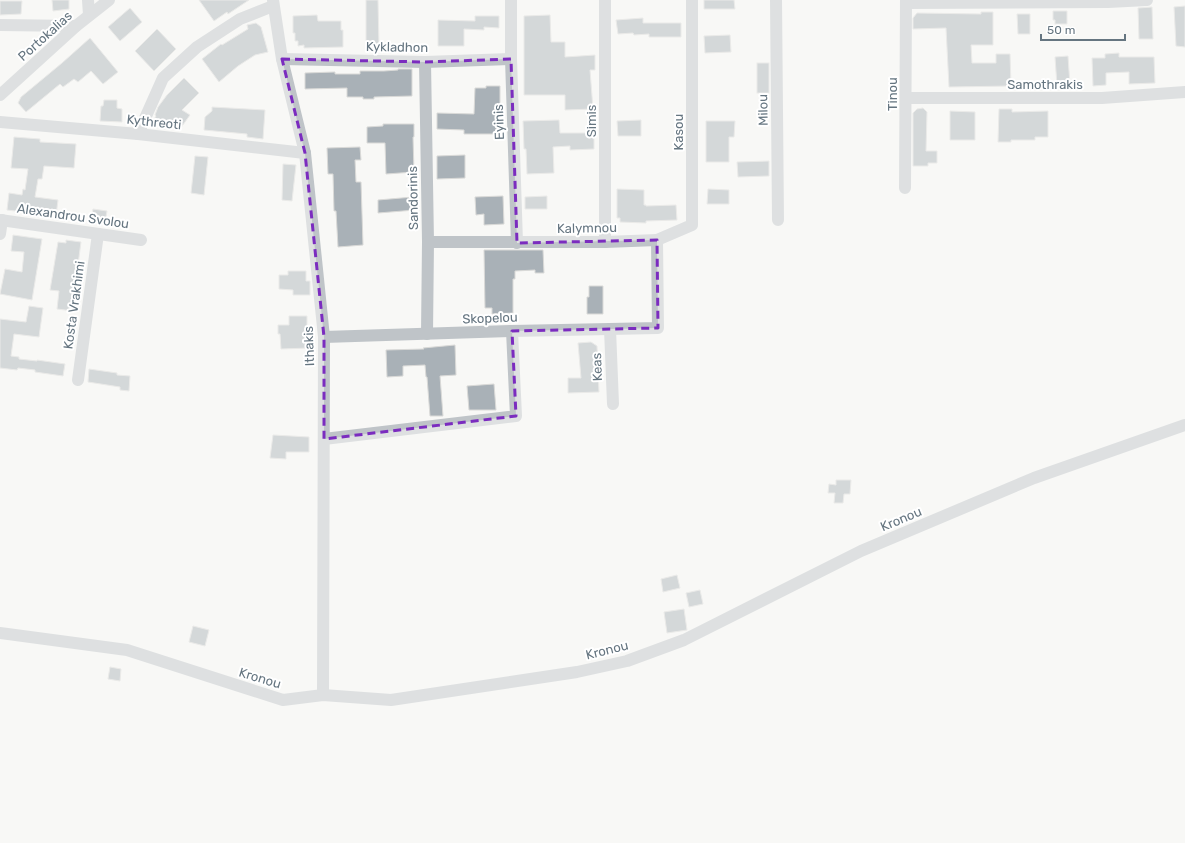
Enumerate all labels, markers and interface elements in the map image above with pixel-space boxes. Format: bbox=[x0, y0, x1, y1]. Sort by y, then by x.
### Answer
street label: Portokalias bbox=[15, 8, 75, 64]
scale bar bbox=[1041, 16, 1125, 42]
text: 50 m bbox=[1047, 23, 1075, 37]
street label: Kykladhon bbox=[366, 39, 428, 55]
street label: Tinou bbox=[885, 77, 900, 111]
street label: Samothrakis bbox=[1007, 77, 1083, 92]
street label: Milou bbox=[755, 94, 771, 126]
street label: Eyinis bbox=[491, 104, 507, 140]
street label: Simis bbox=[584, 104, 599, 137]
street label: Kythreoti bbox=[126, 112, 182, 132]
street label: Kasou bbox=[671, 114, 686, 150]
street label: Sandorinis bbox=[405, 165, 421, 230]
street label: Alexandrou Svolou bbox=[16, 201, 130, 231]
street label: Kalymnou bbox=[557, 220, 617, 236]
street label: Kosta Vrakhimi bbox=[60, 260, 88, 350]
street label: Skopelou bbox=[462, 310, 518, 326]
street label: Ithakis bbox=[301, 325, 317, 366]
street label: Keas bbox=[589, 352, 605, 382]
street label: Kronou bbox=[878, 504, 924, 534]
street label: Kronou bbox=[584, 637, 630, 663]
street label: Kronou bbox=[237, 665, 283, 691]

